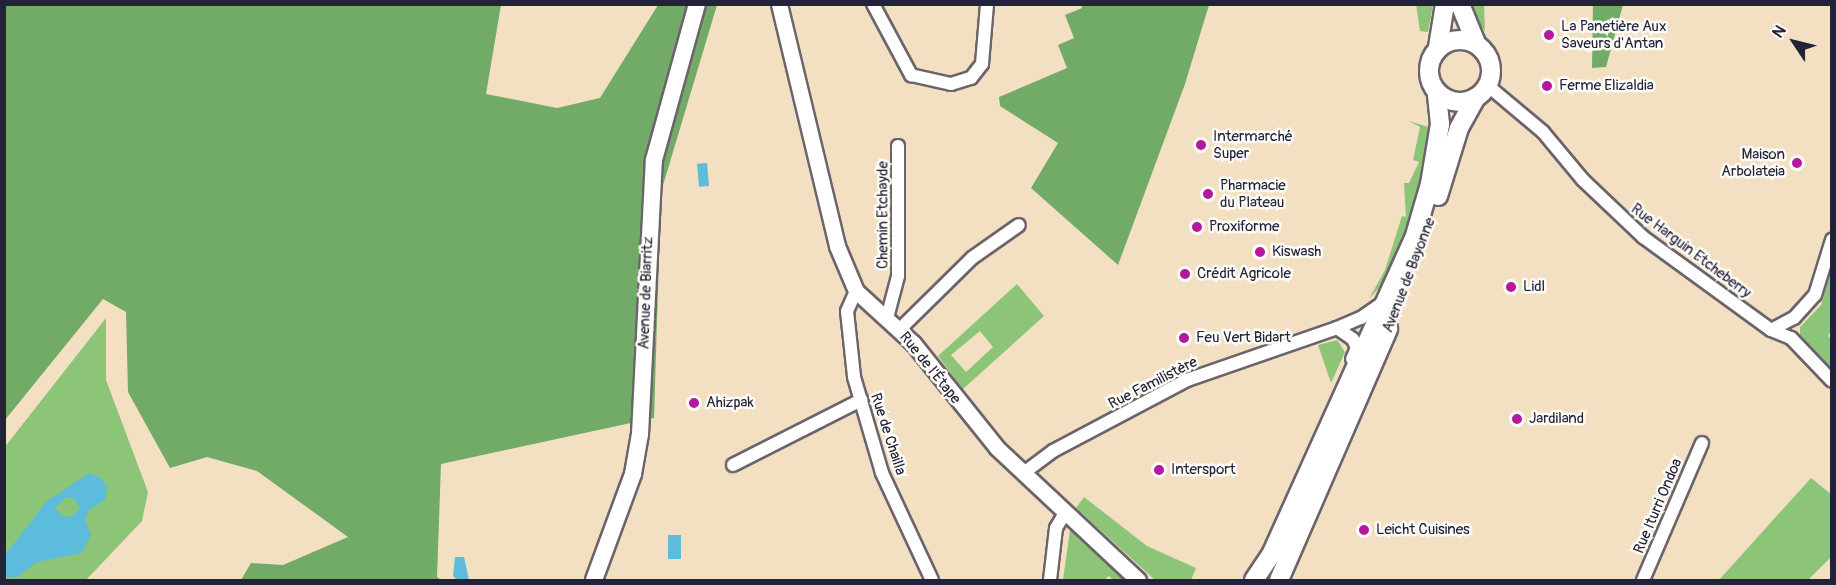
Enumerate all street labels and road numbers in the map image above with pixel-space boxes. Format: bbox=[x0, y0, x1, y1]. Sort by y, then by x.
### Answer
street label: Chemin Etchayde bbox=[874, 161, 892, 269]
street label: Rue Harguin Etcheberry bbox=[1627, 200, 1755, 302]
street label: Avenue de Bayonne bbox=[1379, 215, 1439, 335]
street label: Avenue de Biarritz bbox=[635, 236, 657, 350]
street label: Rue de l'Étape bbox=[895, 328, 965, 408]
street label: Rue Familistère bbox=[1106, 353, 1200, 413]
street label: Rue de Chailla bbox=[866, 391, 910, 477]
street label: Rue Iturri Ondoa bbox=[1630, 456, 1686, 556]

